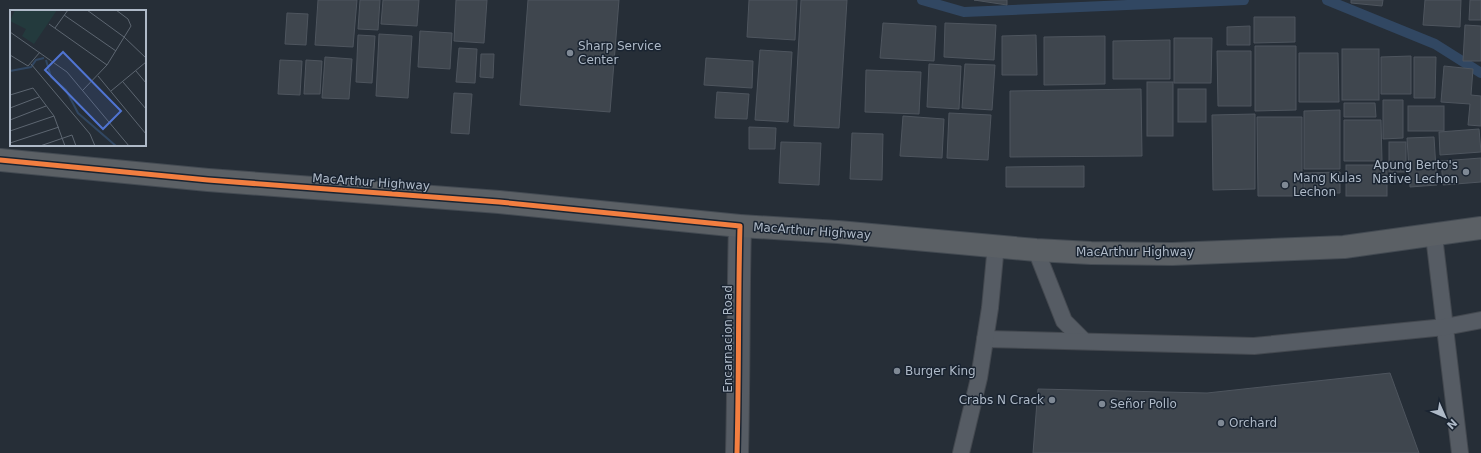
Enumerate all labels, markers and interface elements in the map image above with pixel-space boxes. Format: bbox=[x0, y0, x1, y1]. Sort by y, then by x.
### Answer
inset map bbox=[10, 10, 146, 146]
place label: Sharp Service Center bbox=[578, 39, 661, 67]
marker: Sharp Service Center bbox=[565, 48, 575, 58]
place label: Apung Berto's Native Lechon bbox=[1372, 158, 1458, 186]
marker: Apung Berto's Native Lechon bbox=[1461, 167, 1471, 177]
street label: MacArthur Highway bbox=[312, 171, 430, 193]
place label: Mang Kulas Lechon bbox=[1293, 171, 1362, 199]
marker: Mang Kulas Lechon bbox=[1280, 180, 1290, 190]
street label: MacArthur Highway bbox=[753, 220, 871, 242]
street label: MacArthur Highway bbox=[1076, 245, 1194, 259]
street label: Encarnacion Road bbox=[721, 285, 735, 393]
place label: Burger King bbox=[905, 364, 976, 378]
marker: Burger King bbox=[892, 366, 902, 376]
place label: Crabs N Crack bbox=[959, 393, 1044, 407]
marker: Crabs N Crack bbox=[1047, 395, 1057, 405]
place label: Señor Pollo bbox=[1110, 397, 1177, 411]
north arrow bbox=[1425, 397, 1465, 437]
marker: Señor Pollo bbox=[1097, 399, 1107, 409]
place label: Orchard bbox=[1229, 416, 1277, 430]
text: N bbox=[1444, 416, 1460, 432]
marker: Orchard bbox=[1216, 418, 1226, 428]

